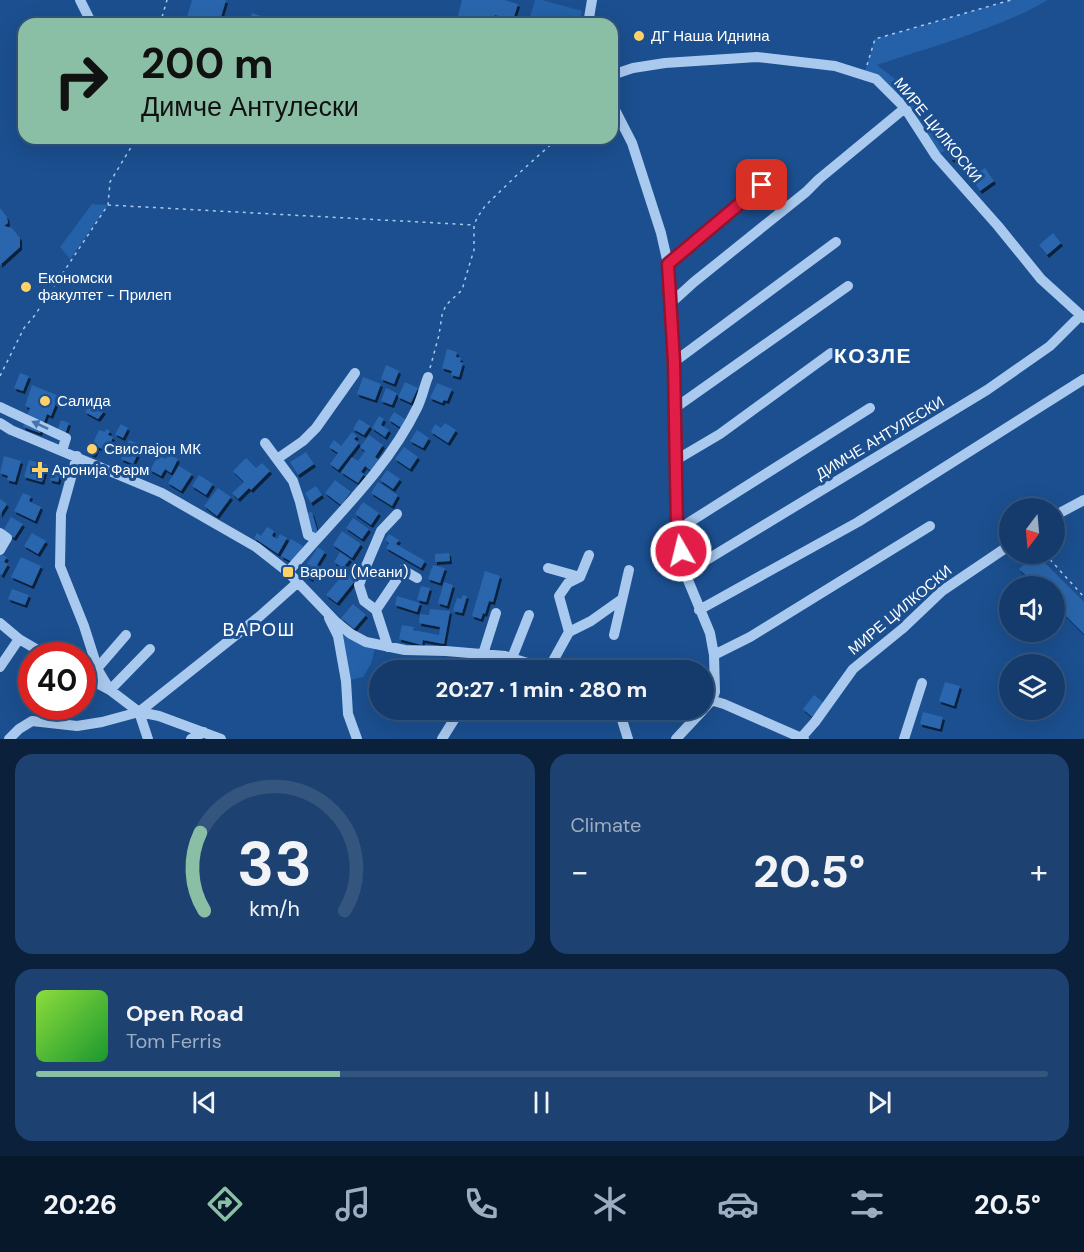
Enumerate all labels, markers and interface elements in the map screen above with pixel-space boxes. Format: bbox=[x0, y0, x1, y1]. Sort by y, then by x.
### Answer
place label: ДГ Наша Иднина bbox=[651, 26, 770, 46]
marker: ДГ Наша Иднина bbox=[632, 29, 646, 43]
text: 200 m bbox=[141, 36, 274, 91]
icon: right bbox=[42, 42, 120, 120]
street label: МИРЕ ЦИЛКОСКИ bbox=[889, 73, 987, 187]
text: Димче Антулески bbox=[141, 89, 359, 124]
pin bbox=[736, 159, 787, 210]
icon: arrive bbox=[745, 168, 778, 201]
place label: Економски факултет - Прилеп bbox=[38, 268, 172, 305]
marker: Економски факултет - Прилеп bbox=[19, 280, 33, 294]
district label: КОЗЛЕ bbox=[834, 342, 912, 370]
place label: Салида bbox=[57, 391, 111, 411]
street label: ДИМЧЕ АНТУЛЕСКИ bbox=[812, 392, 948, 484]
marker: Салида bbox=[38, 394, 52, 408]
one-way arrow bbox=[30, 420, 48, 430]
place label: Свислајон МК bbox=[104, 439, 201, 459]
marker: Свислајон МК bbox=[85, 442, 99, 456]
place label: Аронија Фарм bbox=[52, 460, 149, 480]
marker: Аронија Фарм bbox=[33, 463, 47, 477]
north arrow bbox=[999, 498, 1065, 564]
map controls bbox=[999, 498, 1065, 720]
position arrow bbox=[649, 519, 713, 583]
street label: МИРЕ ЦИЛКОСКИ bbox=[844, 561, 956, 659]
place label: Варош (Меани) bbox=[300, 562, 408, 582]
marker: Варош (Меани) bbox=[281, 565, 295, 579]
button: sound bbox=[999, 576, 1065, 642]
district label: ВАРОШ bbox=[222, 618, 296, 642]
speed limit sign: 40 bbox=[18, 642, 96, 720]
button: layers bbox=[999, 654, 1065, 720]
text: 20:27 · 1 min · 280 m bbox=[436, 675, 647, 704]
text: Climate bbox=[571, 812, 641, 838]
text: 33 bbox=[237, 823, 312, 904]
text: 20.5° bbox=[753, 842, 865, 901]
text: − bbox=[571, 850, 589, 893]
text: + bbox=[1030, 850, 1048, 893]
text: km/h bbox=[249, 895, 300, 923]
text: Open Road bbox=[126, 999, 244, 1028]
text: Tom Ferris bbox=[126, 1028, 222, 1054]
icon: previous bbox=[188, 1086, 221, 1119]
icon: pause bbox=[525, 1086, 558, 1119]
icon: next bbox=[863, 1086, 896, 1119]
icon: directions bbox=[204, 1183, 246, 1225]
icon: music bbox=[332, 1183, 374, 1225]
icon: phone bbox=[460, 1183, 502, 1225]
icon: climate bbox=[589, 1183, 631, 1225]
icon: car bbox=[717, 1183, 759, 1225]
icon: filters bbox=[846, 1183, 888, 1225]
text: 20:26 bbox=[43, 1187, 117, 1222]
text: 20.5° bbox=[974, 1187, 1041, 1222]

